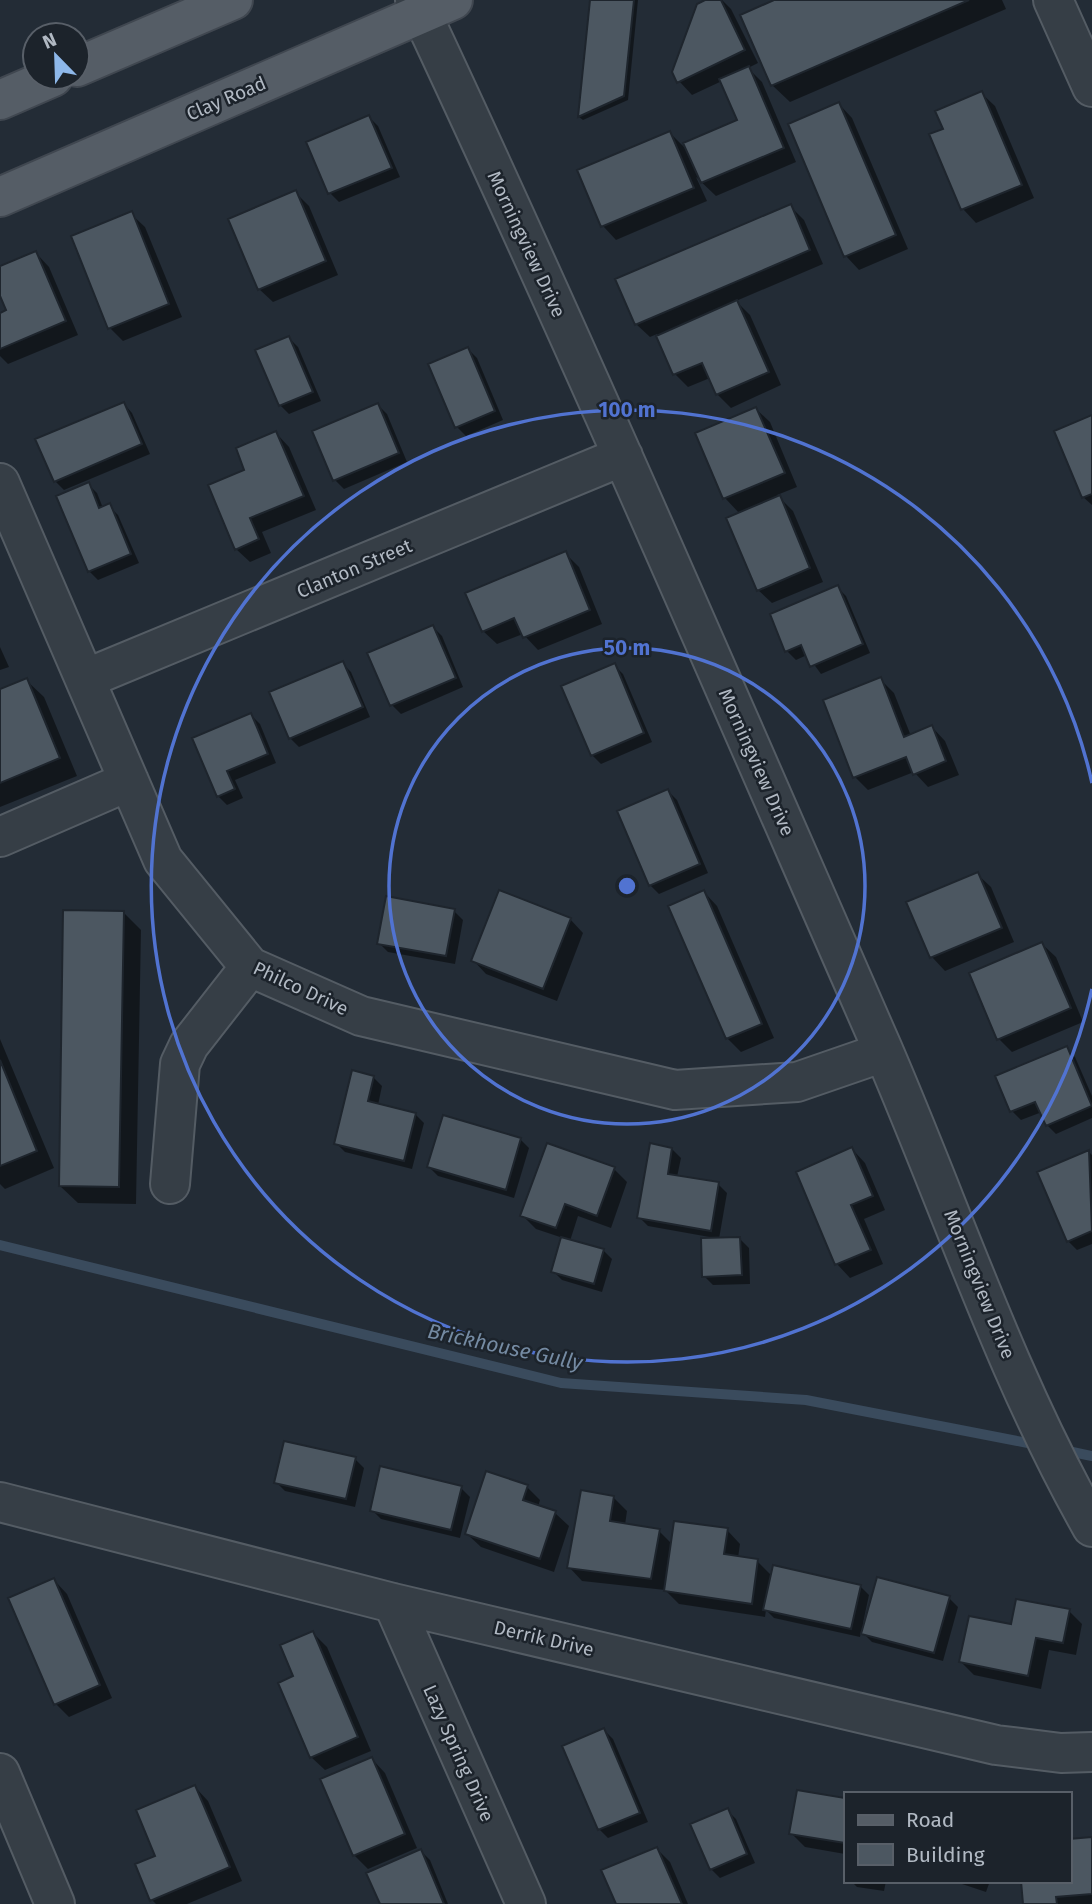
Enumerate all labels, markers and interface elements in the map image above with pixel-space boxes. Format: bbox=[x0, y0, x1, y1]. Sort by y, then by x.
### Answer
north arrow bbox=[21, 21, 91, 91]
text: N bbox=[39, 28, 60, 54]
street label: Clay Road bbox=[183, 71, 269, 125]
street label: Morningview Drive bbox=[483, 167, 571, 321]
text: 100 m bbox=[598, 397, 656, 423]
street label: Clanton Street bbox=[293, 534, 415, 603]
text: 50 m bbox=[604, 635, 650, 661]
street label: Morningview Drive bbox=[714, 685, 799, 840]
centre of rings bbox=[615, 874, 639, 898]
street label: Philco Drive bbox=[250, 956, 352, 1020]
street label: Morningview Drive bbox=[939, 1206, 1020, 1362]
water label: Brickhouse Gully bbox=[425, 1318, 586, 1376]
street label: Derrik Drive bbox=[492, 1616, 596, 1661]
street label: Lazy Spring Drive bbox=[418, 1681, 499, 1825]
legend bbox=[844, 1792, 1071, 1883]
text: Road bbox=[906, 1807, 954, 1833]
text: Building bbox=[906, 1842, 985, 1868]

